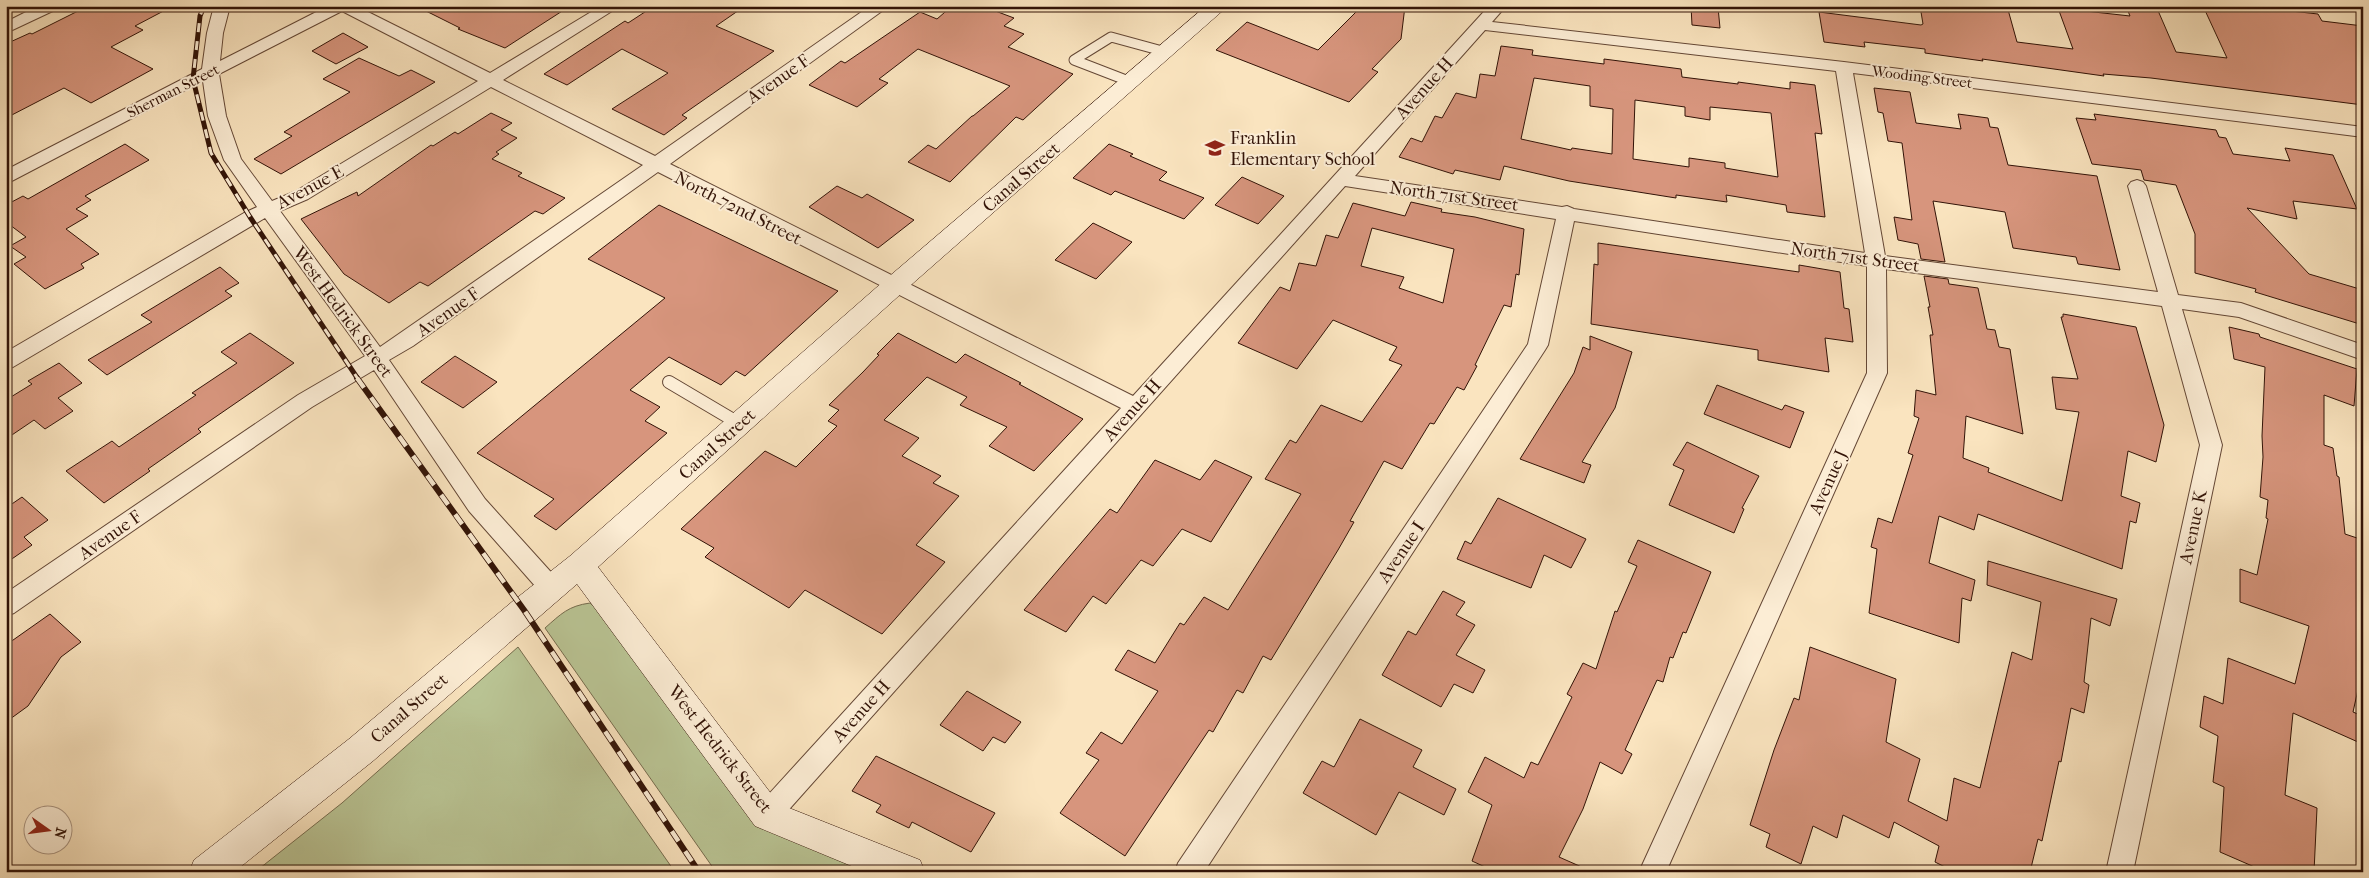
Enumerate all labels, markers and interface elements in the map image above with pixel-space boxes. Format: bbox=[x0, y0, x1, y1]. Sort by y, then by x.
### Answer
street label: Avenue F bbox=[742, 50, 814, 109]
street label: Avenue H bbox=[1390, 53, 1458, 124]
street label: Sherman Street bbox=[124, 60, 223, 122]
street label: Wooding Street bbox=[1870, 62, 1974, 92]
place label: Franklin Elementary School bbox=[1230, 128, 1375, 170]
school or university icon: Franklin Elementary School bbox=[1204, 137, 1226, 159]
street label: Canal Street bbox=[978, 138, 1065, 217]
street label: Avenue E bbox=[272, 161, 347, 214]
street label: North 72nd Street bbox=[671, 167, 805, 250]
street label: North 71st Street bbox=[1388, 177, 1520, 216]
street label: North 71st Street bbox=[1789, 238, 1921, 277]
street label: West Hedrick Street bbox=[288, 242, 397, 382]
street label: Avenue F bbox=[412, 283, 484, 342]
street label: Avenue H bbox=[1098, 375, 1166, 446]
street label: Canal Street bbox=[675, 404, 760, 484]
street label: Avenue J bbox=[1804, 446, 1852, 519]
street label: Avenue K bbox=[2175, 487, 2212, 567]
street label: Avenue F bbox=[74, 506, 146, 565]
street label: Avenue I bbox=[1373, 518, 1429, 588]
street label: Canal Street bbox=[366, 669, 453, 748]
street label: Avenue H bbox=[827, 676, 895, 747]
street label: West Hedrick Street bbox=[663, 680, 776, 818]
north arrow bbox=[22, 806, 72, 856]
text: N bbox=[51, 826, 70, 841]

